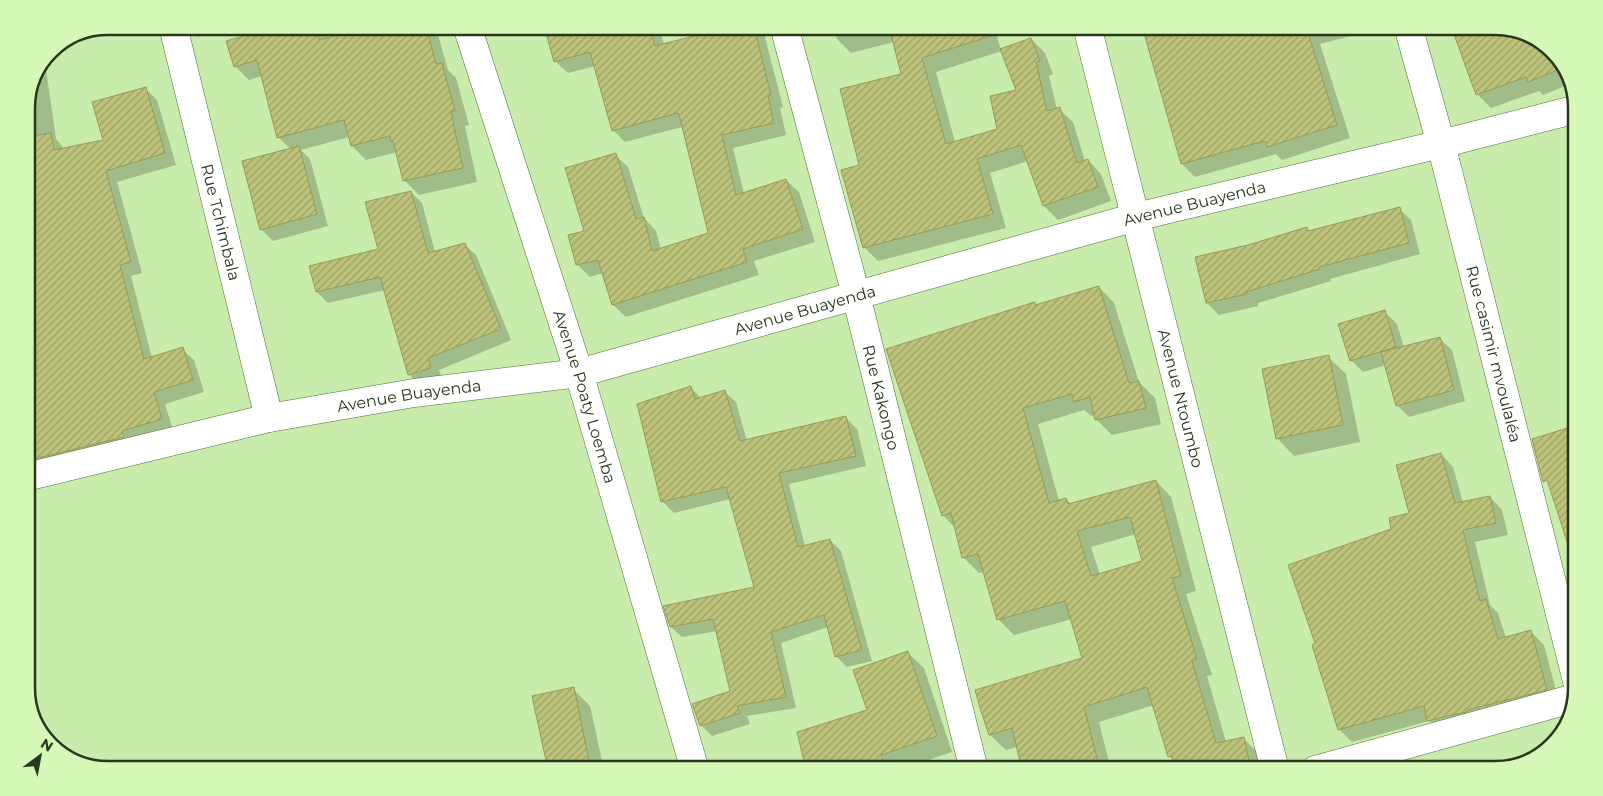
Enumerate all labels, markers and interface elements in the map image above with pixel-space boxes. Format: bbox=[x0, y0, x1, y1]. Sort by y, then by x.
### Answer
street label: Rue Tchimbala bbox=[197, 162, 244, 283]
street label: Avenue Buayenda bbox=[1121, 177, 1268, 230]
street label: Rue casimir mvoulaléa bbox=[1462, 264, 1525, 444]
street label: Avenue Buayenda bbox=[732, 281, 878, 339]
street label: Avenue Poaty Loemba bbox=[549, 308, 620, 486]
street label: Avenue Ntoumbo bbox=[1154, 327, 1207, 470]
street label: Rue Kakongo bbox=[859, 343, 903, 452]
street label: Avenue Buayenda bbox=[335, 376, 482, 416]
north arrow bbox=[15, 731, 65, 781]
text: N bbox=[37, 734, 56, 756]

